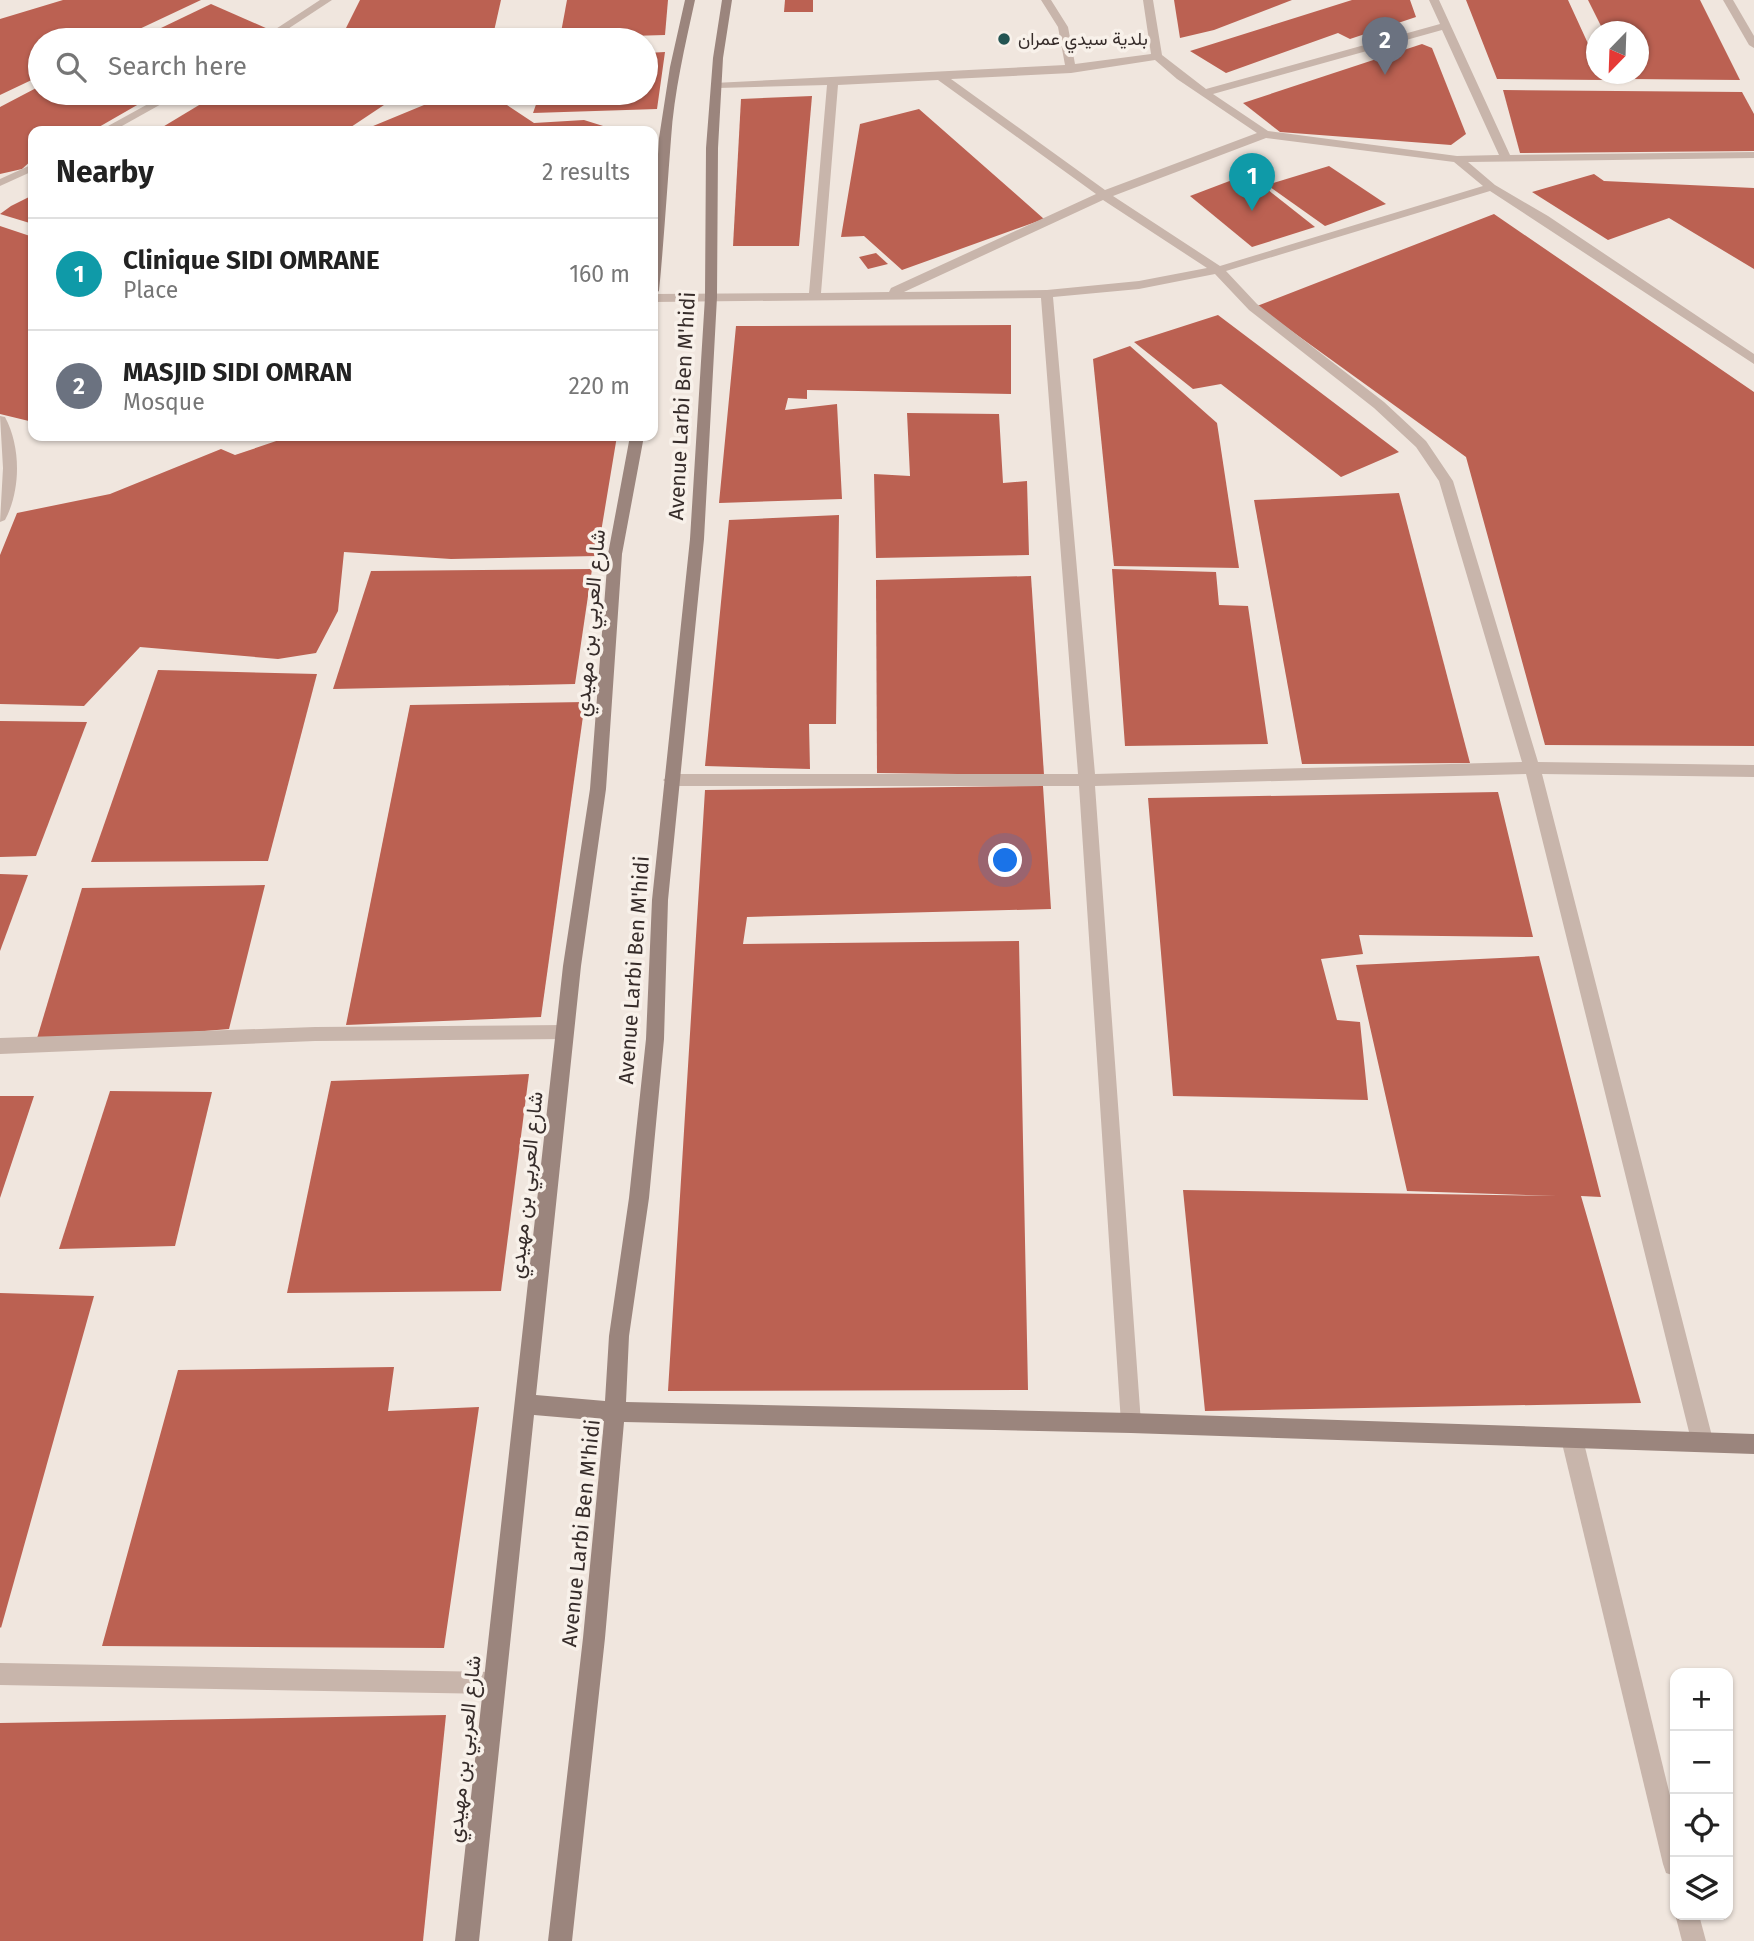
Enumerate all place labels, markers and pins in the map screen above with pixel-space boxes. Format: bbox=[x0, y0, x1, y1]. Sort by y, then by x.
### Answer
pin: 2 bbox=[1362, 17, 1408, 75]
place label: بلدية سيدي عمران bbox=[1018, 28, 1148, 54]
marker: بلدية سيدي عمران bbox=[996, 31, 1012, 47]
pin: 1 bbox=[1229, 153, 1275, 211]

